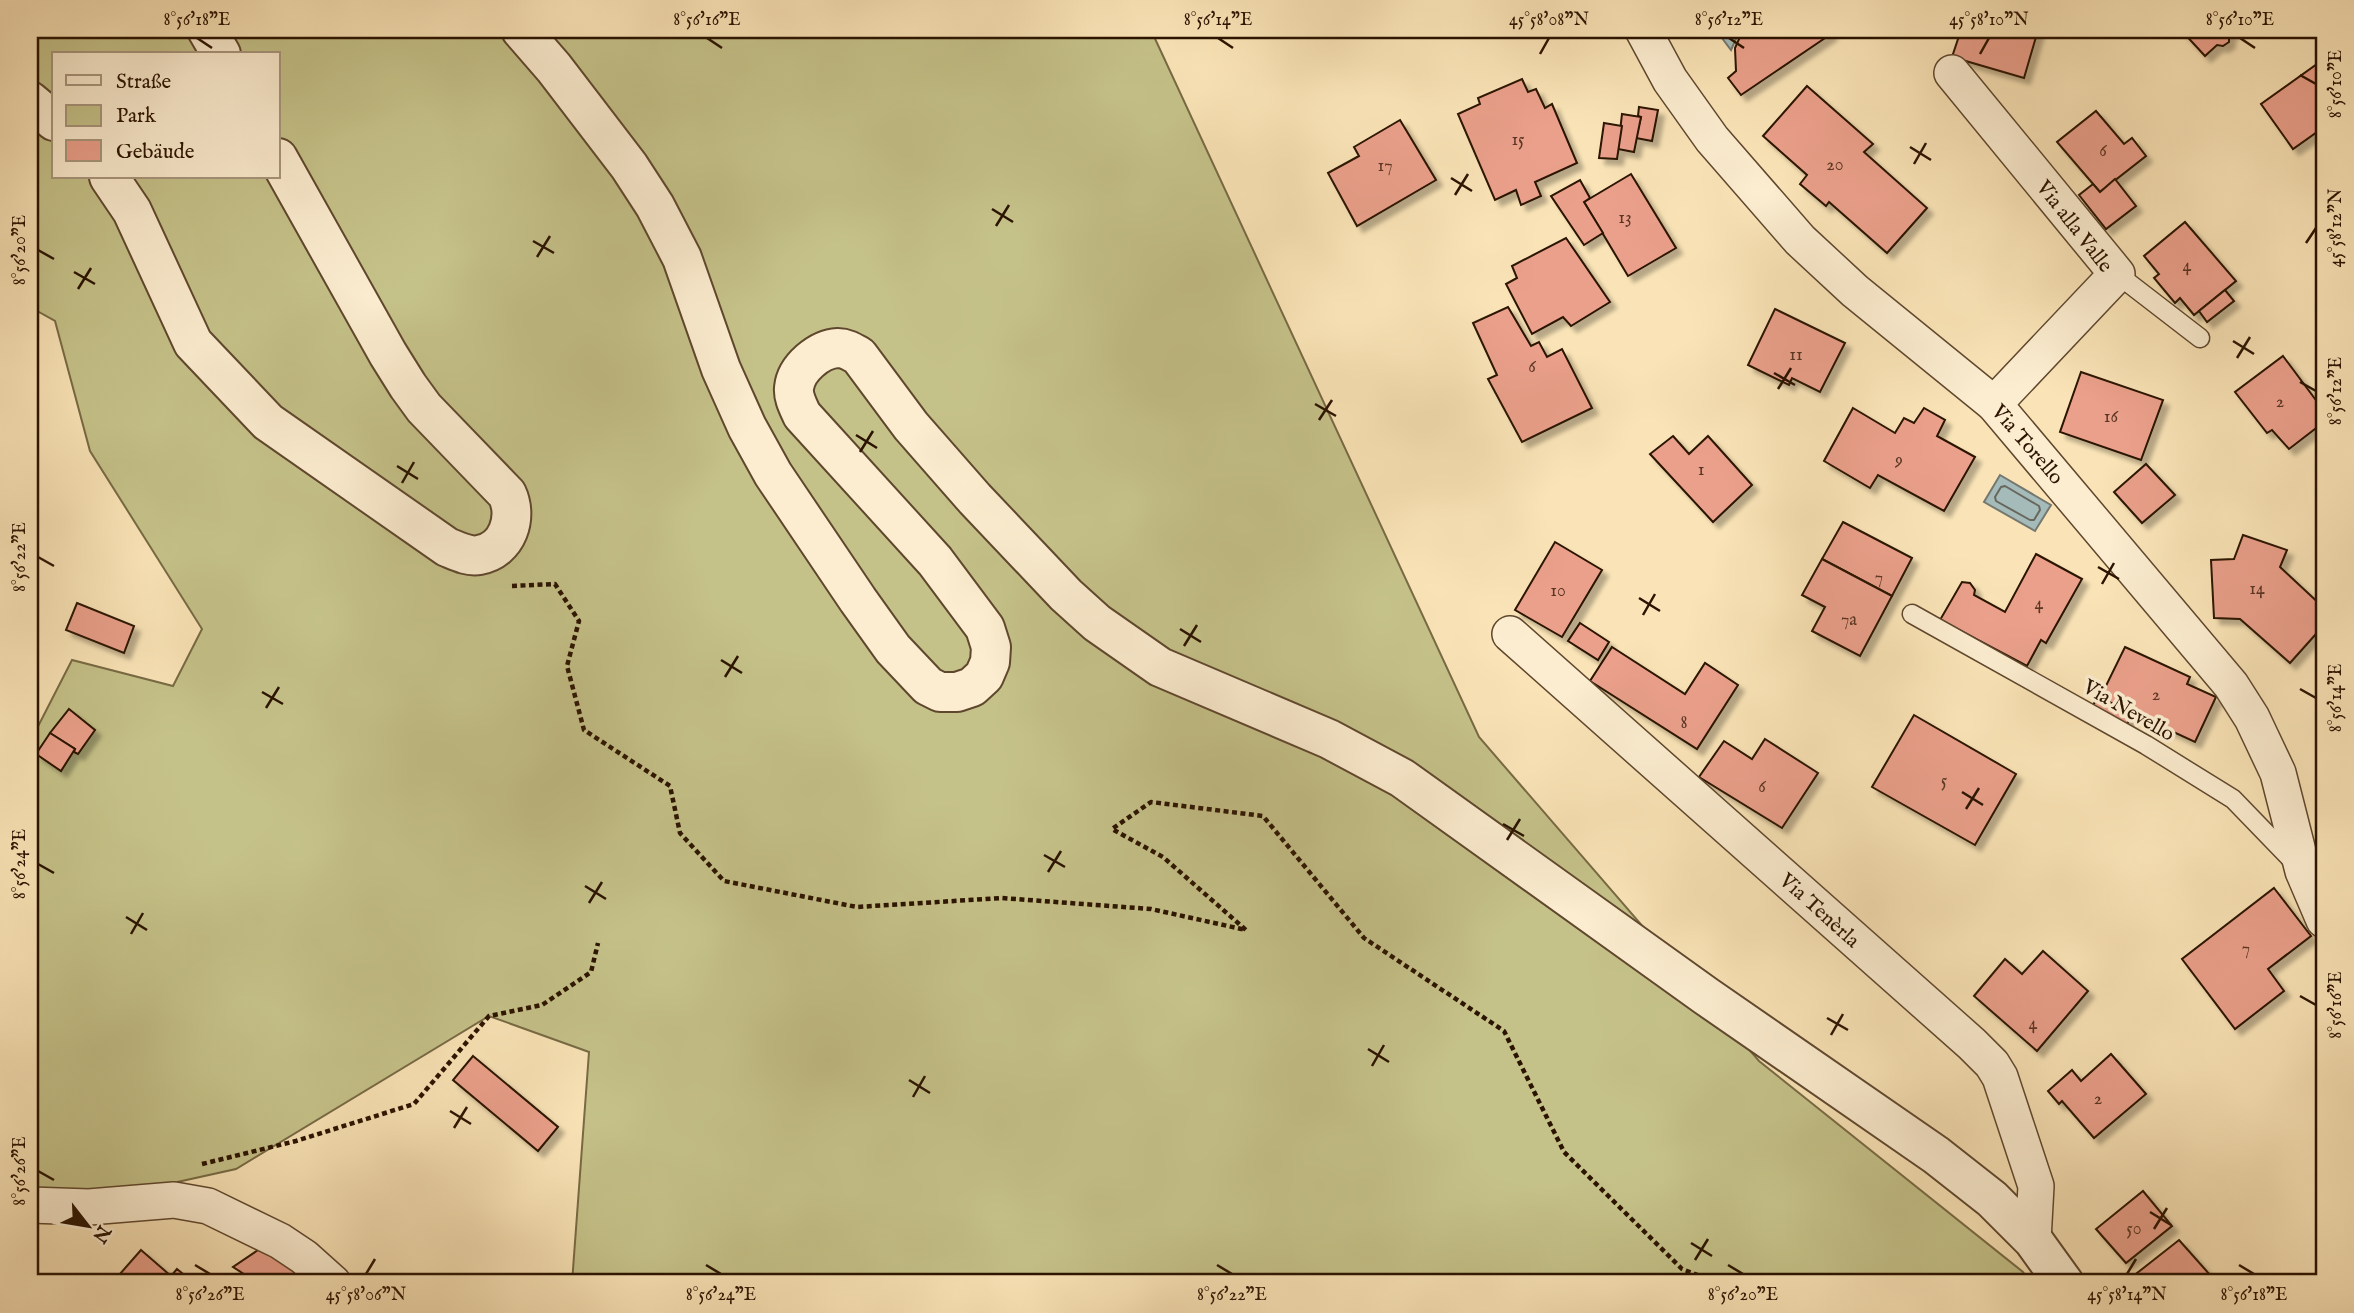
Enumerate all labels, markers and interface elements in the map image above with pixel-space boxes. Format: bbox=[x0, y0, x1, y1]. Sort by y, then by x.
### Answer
text: 8°56'18"E bbox=[164, 9, 230, 32]
text: 8°56'16"E bbox=[673, 9, 741, 32]
text: 8°56'14"E bbox=[1184, 9, 1252, 32]
text: 45°58'08"N bbox=[1509, 9, 1589, 32]
text: 8°56'12"E bbox=[1695, 9, 1763, 32]
text: 45°58'10"N bbox=[1949, 9, 2029, 32]
text: 8°56'10"E bbox=[2206, 9, 2274, 32]
text: 8°56'10"E bbox=[2325, 50, 2348, 118]
legend bbox=[52, 52, 280, 178]
text: Straße bbox=[116, 69, 172, 96]
text: Park bbox=[116, 103, 157, 130]
house number: 15 bbox=[1511, 129, 1525, 152]
text: Gebäude bbox=[116, 139, 195, 166]
house number: 6 bbox=[2099, 140, 2107, 163]
house number: 20 bbox=[1826, 154, 1844, 177]
house number: 17 bbox=[1377, 155, 1393, 178]
street label: Via alla Valle bbox=[2029, 175, 2118, 279]
text: 45°58'12"N bbox=[2325, 188, 2348, 268]
house number: 13 bbox=[1618, 207, 1632, 230]
text: 8°56'20"E bbox=[9, 215, 32, 285]
house number: 4 bbox=[2183, 255, 2192, 278]
house number: 11 bbox=[1789, 344, 1803, 367]
house number: 6 bbox=[1528, 356, 1536, 379]
text: 8°56'12"E bbox=[2325, 357, 2348, 425]
house number: 2 bbox=[2276, 391, 2284, 414]
street label: Via Torello bbox=[1984, 398, 2069, 491]
house number: 16 bbox=[2104, 406, 2119, 429]
house number: 9 bbox=[1894, 449, 1903, 472]
house number: 1 bbox=[1698, 459, 1704, 482]
text: 8°56'22"E bbox=[9, 522, 32, 592]
house number: 7 bbox=[1875, 567, 1883, 590]
house number: 14 bbox=[2249, 578, 2265, 601]
house number: 10 bbox=[1550, 580, 1566, 603]
house number: 4 bbox=[2035, 593, 2044, 616]
house number: 7a bbox=[1841, 609, 1857, 632]
text: 8°56'14"E bbox=[2325, 664, 2348, 732]
street label: Via Nevello bbox=[2077, 674, 2179, 748]
house number: 2 bbox=[2152, 684, 2160, 707]
house number: 8 bbox=[1680, 712, 1688, 735]
house number: 5 bbox=[1941, 770, 1948, 793]
house number: 6 bbox=[1758, 776, 1766, 799]
text: 8°56'24"E bbox=[9, 829, 32, 899]
street label: Via Tenèrla bbox=[1772, 867, 1866, 955]
house number: 7 bbox=[2242, 938, 2250, 961]
text: 8°56'16"E bbox=[2325, 971, 2348, 1039]
house number: 4 bbox=[2029, 1013, 2038, 1036]
house number: 2 bbox=[2094, 1088, 2102, 1111]
text: 8°56'26"E bbox=[9, 1136, 32, 1206]
north arrow bbox=[52, 1190, 122, 1260]
house number: 50 bbox=[2126, 1218, 2142, 1241]
text: N bbox=[86, 1220, 116, 1247]
text: 8°56'26"E bbox=[175, 1284, 245, 1307]
text: 45°58'06"N bbox=[326, 1284, 407, 1307]
text: 8°56'24"E bbox=[686, 1284, 756, 1307]
text: 8°56'22"E bbox=[1197, 1284, 1267, 1307]
text: 8°56'20"E bbox=[1708, 1284, 1778, 1307]
text: 45°58'14"N bbox=[2087, 1284, 2167, 1307]
text: 8°56'18"E bbox=[2221, 1284, 2287, 1307]

